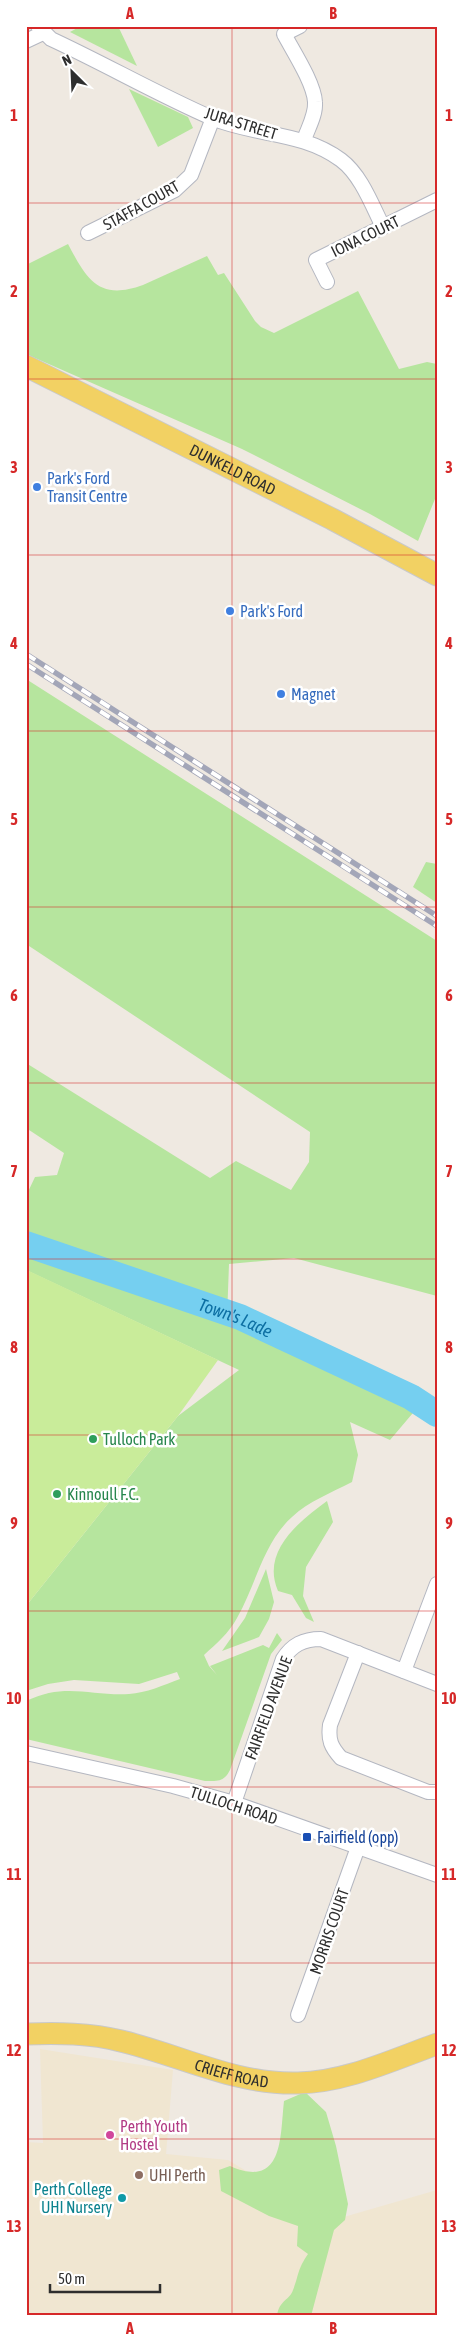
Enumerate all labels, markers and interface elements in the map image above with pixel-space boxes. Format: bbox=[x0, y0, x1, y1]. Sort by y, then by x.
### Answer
text: A bbox=[125, 4, 134, 22]
text: B bbox=[329, 4, 337, 22]
north arrow bbox=[48, 48, 98, 98]
text: N bbox=[60, 51, 74, 69]
street label: JURA STREET bbox=[203, 103, 279, 143]
text: 1 bbox=[10, 106, 18, 124]
text: 1 bbox=[445, 106, 453, 124]
street label: STAFFA COURT bbox=[100, 177, 182, 233]
street label: IONA COURT bbox=[328, 212, 402, 260]
text: 2 bbox=[10, 282, 18, 300]
text: 2 bbox=[445, 282, 453, 300]
street label: DUNKELD ROAD bbox=[187, 440, 279, 498]
text: 3 bbox=[10, 458, 18, 476]
text: 3 bbox=[445, 458, 453, 476]
place label: Park's Ford Transit Centre bbox=[47, 469, 128, 505]
marker: Park's Ford Transit Centre bbox=[31, 481, 43, 493]
place label: Park's Ford bbox=[240, 602, 303, 620]
marker: Park's Ford bbox=[224, 605, 236, 617]
text: 4 bbox=[9, 634, 18, 652]
text: 4 bbox=[444, 634, 453, 652]
place label: Magnet bbox=[291, 685, 336, 704]
marker: Magnet bbox=[275, 688, 287, 700]
text: 5 bbox=[10, 810, 18, 828]
text: 5 bbox=[445, 810, 453, 828]
text: 6 bbox=[10, 986, 18, 1004]
text: 6 bbox=[445, 986, 453, 1004]
text: 7 bbox=[10, 1162, 18, 1180]
text: 7 bbox=[445, 1162, 453, 1180]
water label: Town's Lade bbox=[196, 1293, 276, 1341]
text: 8 bbox=[10, 1338, 18, 1356]
text: 8 bbox=[445, 1338, 453, 1356]
place label: Tulloch Park bbox=[103, 1430, 175, 1448]
marker: Tulloch Park bbox=[87, 1433, 99, 1445]
place label: Kinnoull F.C. bbox=[67, 1485, 139, 1503]
marker: Kinnoull F.C. bbox=[51, 1488, 63, 1500]
text: 9 bbox=[10, 1514, 18, 1532]
text: 9 bbox=[445, 1514, 453, 1532]
street label: FAIRFIELD AVENUE bbox=[241, 1654, 295, 1762]
text: 10 bbox=[6, 1689, 22, 1707]
text: 10 bbox=[441, 1689, 457, 1707]
street label: TULLOCH ROAD bbox=[188, 1782, 280, 1828]
place label: Fairfield (opp) bbox=[317, 1828, 399, 1847]
marker: Fairfield (opp) bbox=[301, 1831, 313, 1843]
text: 11 bbox=[6, 1865, 22, 1883]
text: 11 bbox=[441, 1865, 457, 1883]
street label: MORRIS COURT bbox=[306, 1886, 352, 1976]
text: 12 bbox=[6, 2041, 22, 2059]
text: 12 bbox=[441, 2041, 457, 2059]
street label: CRIEFF ROAD bbox=[193, 2055, 270, 2091]
place label: Perth Youth Hostel bbox=[120, 2117, 188, 2153]
marker: Perth Youth Hostel bbox=[104, 2129, 116, 2141]
place label: UHI Perth bbox=[149, 2166, 206, 2184]
marker: UHI Perth bbox=[133, 2169, 145, 2181]
place label: Perth College UHI Nursery bbox=[34, 2180, 112, 2217]
marker: Perth College UHI Nursery bbox=[116, 2192, 128, 2204]
text: 13 bbox=[6, 2217, 22, 2235]
text: 13 bbox=[441, 2217, 457, 2235]
scale bar bbox=[50, 2262, 160, 2294]
text: 50 m bbox=[58, 2270, 85, 2287]
text: A bbox=[125, 2319, 134, 2337]
text: B bbox=[329, 2319, 337, 2337]

